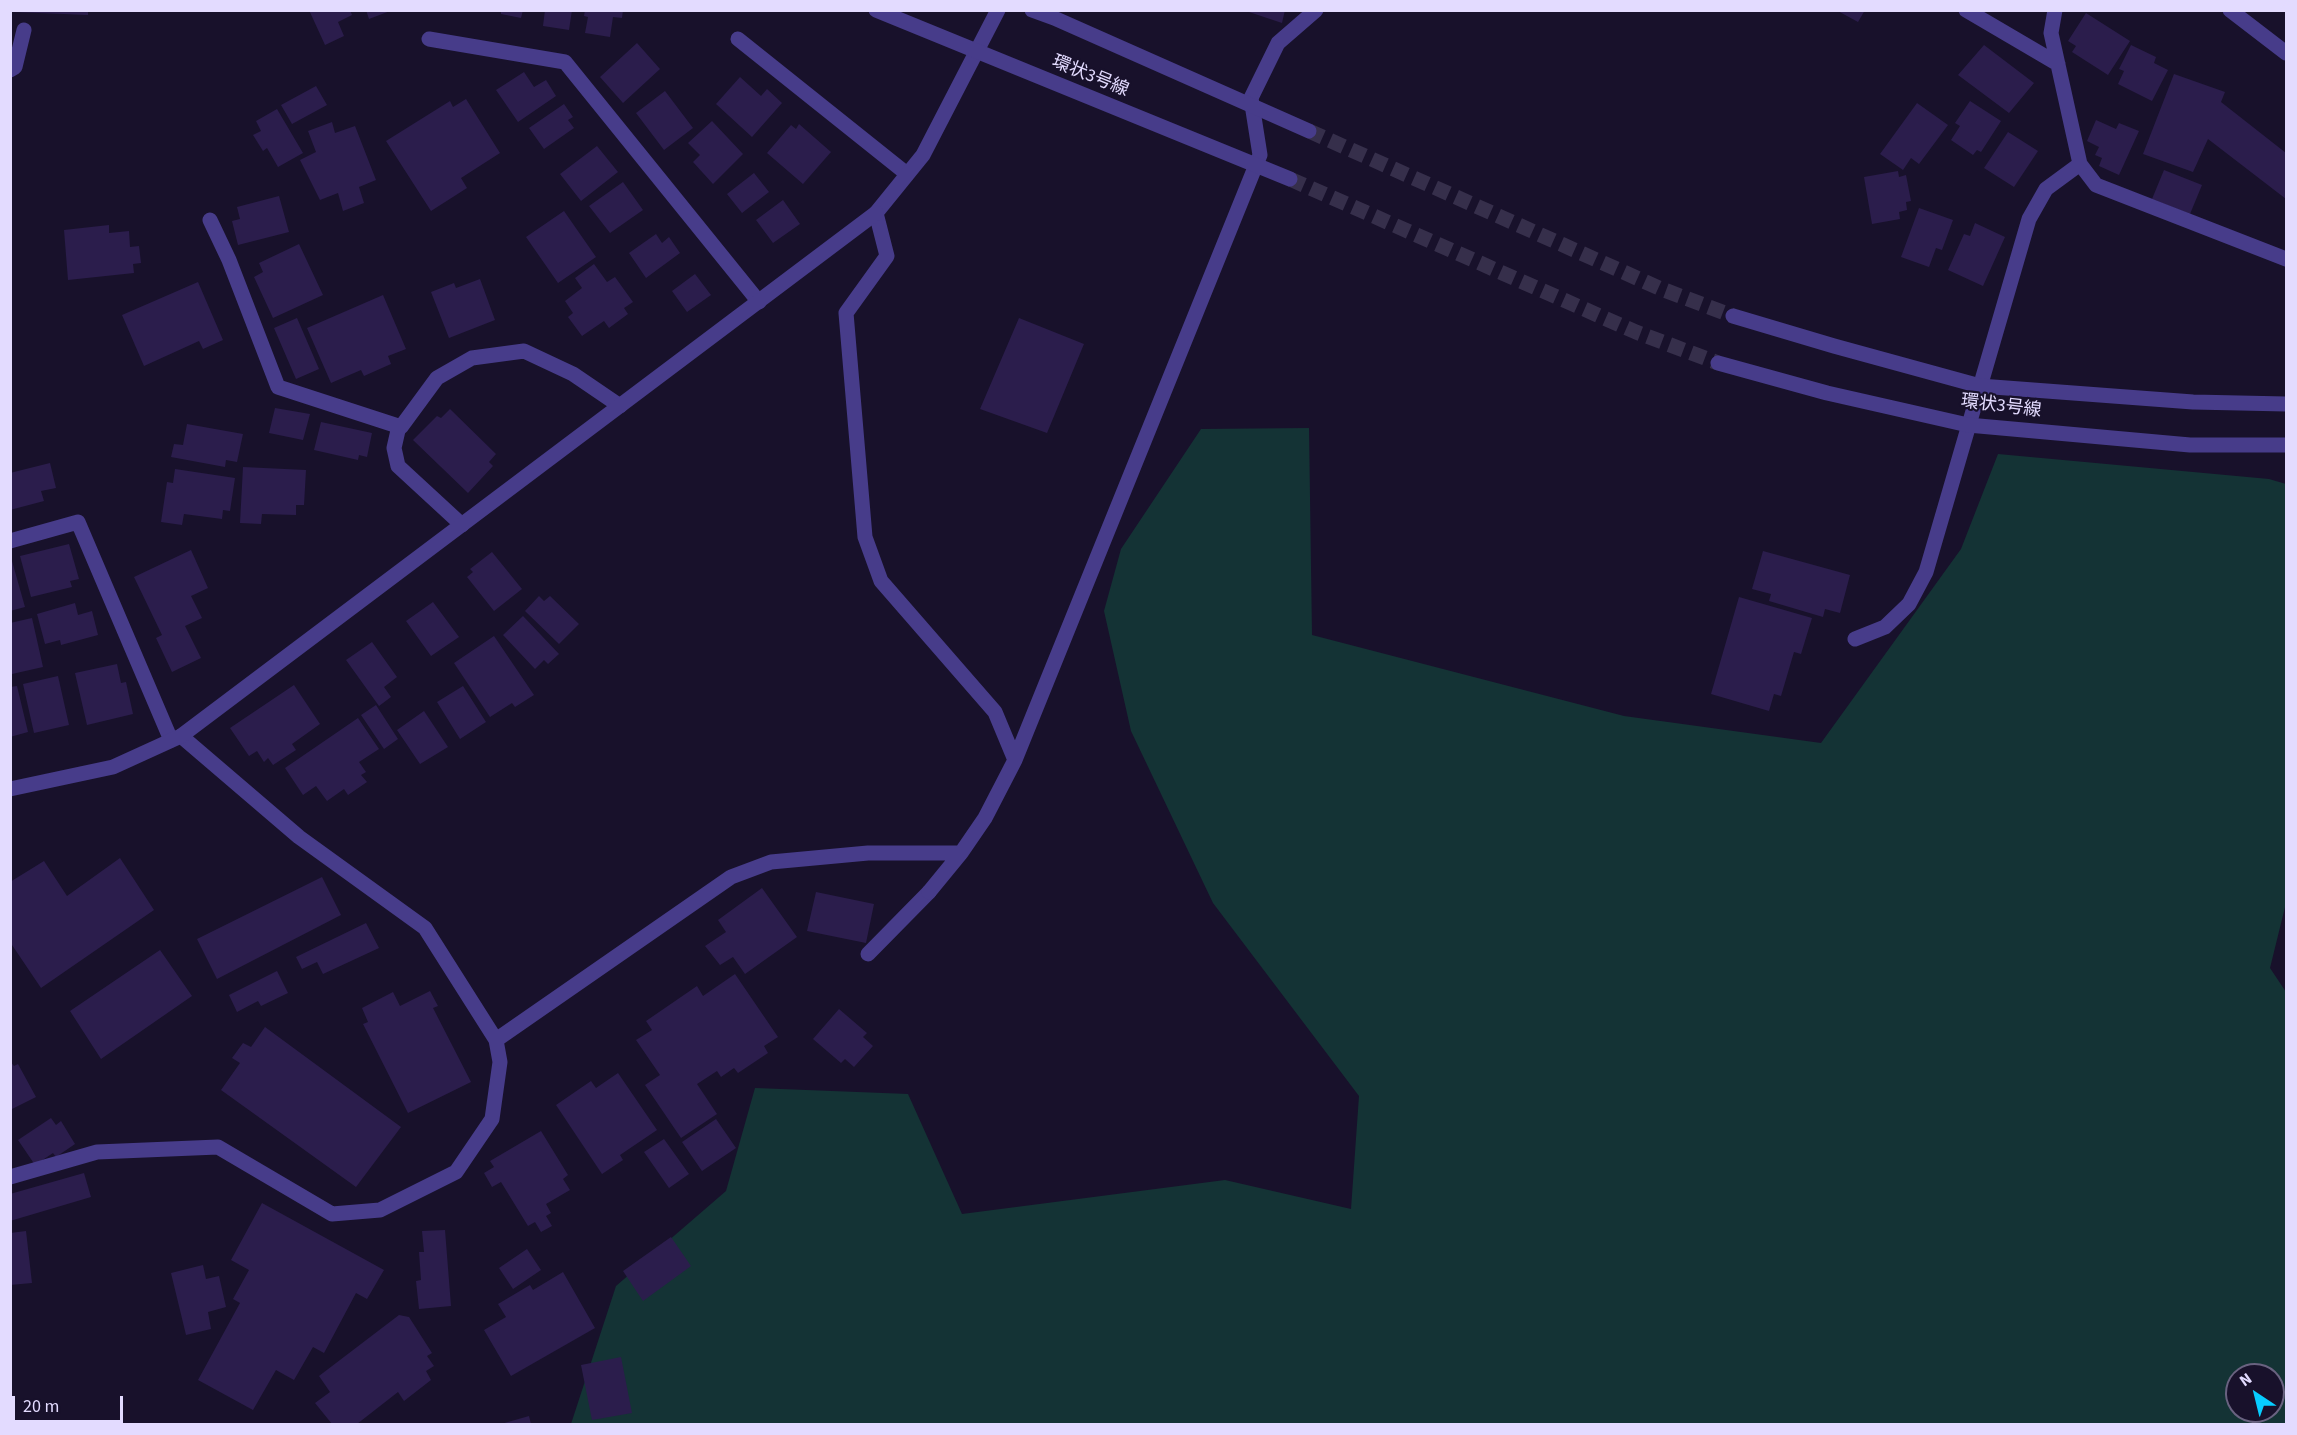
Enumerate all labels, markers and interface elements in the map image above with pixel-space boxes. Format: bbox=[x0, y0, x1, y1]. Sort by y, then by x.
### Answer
street label: 環状3号線 bbox=[1048, 52, 1132, 102]
street label: 環状3号線 bbox=[1960, 391, 2042, 423]
north arrow bbox=[2225, 1363, 2285, 1423]
text: N bbox=[2235, 1368, 2256, 1392]
scale bar bbox=[15, 1384, 126, 1422]
text: 20 m bbox=[23, 1394, 59, 1419]

